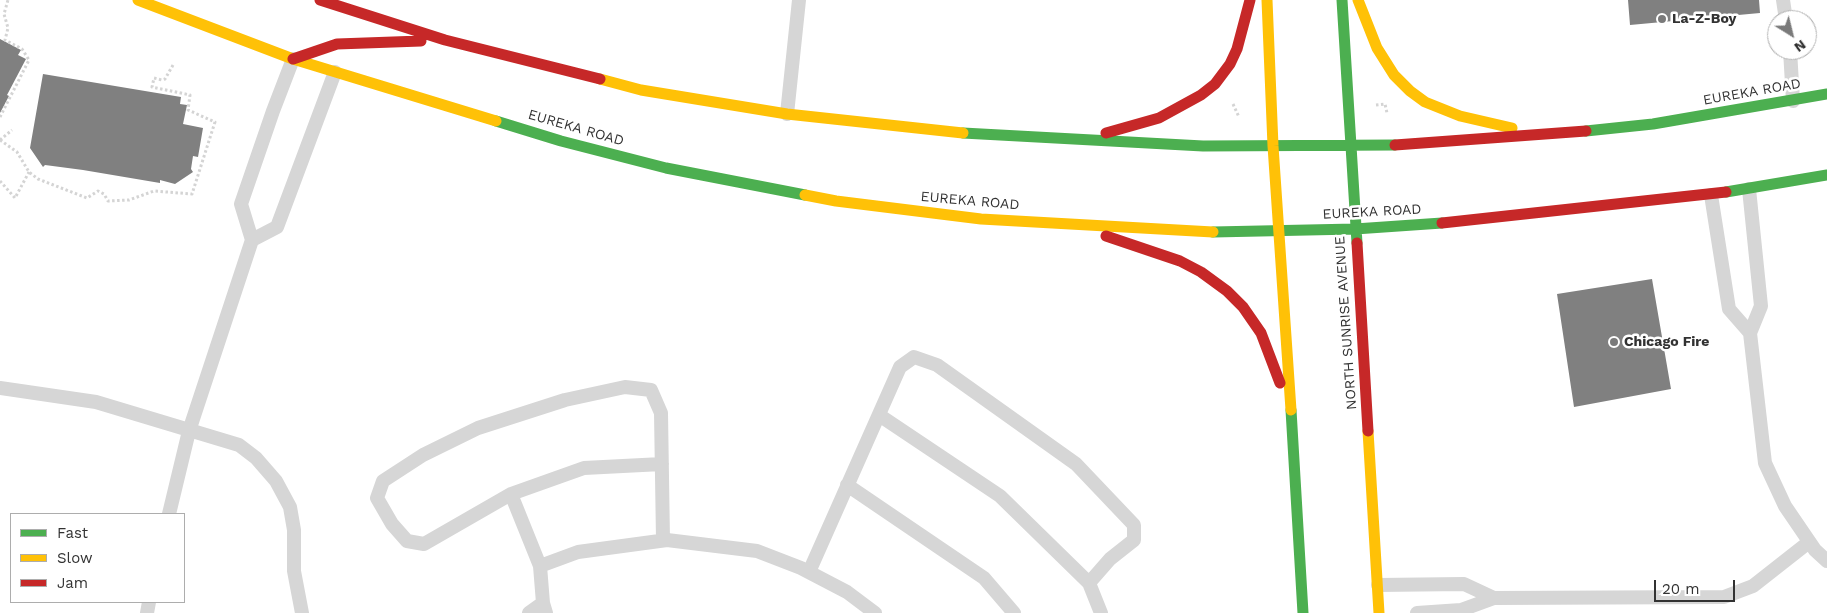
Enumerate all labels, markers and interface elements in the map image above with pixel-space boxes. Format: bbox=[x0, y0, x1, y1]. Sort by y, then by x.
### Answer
north arrow bbox=[1767, 10, 1817, 60]
place label: La-Z-Boy bbox=[1672, 11, 1736, 27]
marker: La-Z-Boy bbox=[1656, 13, 1668, 25]
text: N bbox=[1791, 37, 1809, 56]
street label: EUREKA ROAD bbox=[1702, 75, 1802, 109]
street label: EUREKA ROAD bbox=[526, 106, 626, 150]
street label: EUREKA ROAD bbox=[920, 188, 1020, 214]
street label: EUREKA ROAD bbox=[1322, 201, 1422, 223]
street label: NORTH SUNRISE AVENUE bbox=[1332, 236, 1360, 410]
place label: Chicago Fire bbox=[1624, 334, 1709, 350]
marker: Chicago Fire bbox=[1608, 336, 1620, 348]
legend bbox=[10, 513, 185, 603]
text: Fast bbox=[57, 524, 88, 542]
text: Slow bbox=[57, 549, 93, 567]
scale bar bbox=[1657, 570, 1738, 602]
text: Jam bbox=[57, 574, 88, 592]
text: 20 m bbox=[1662, 580, 1700, 598]

